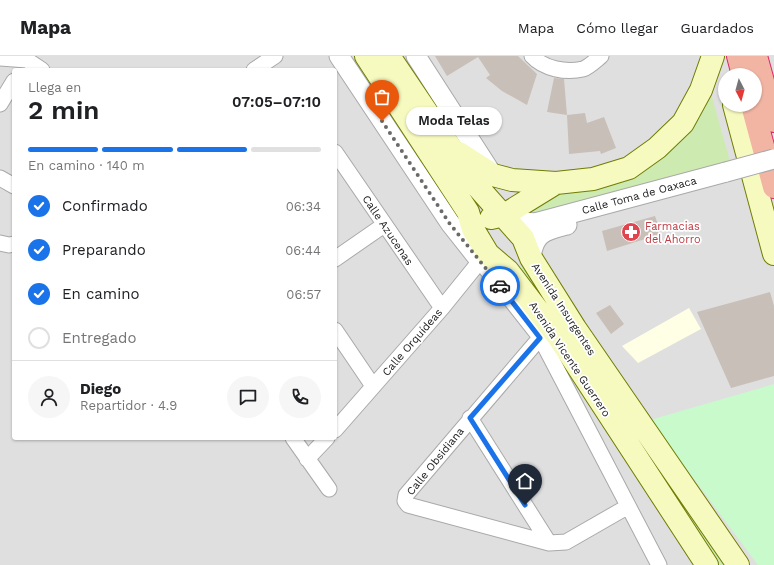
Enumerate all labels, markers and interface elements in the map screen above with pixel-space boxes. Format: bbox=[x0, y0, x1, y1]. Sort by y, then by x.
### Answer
text: Mapa bbox=[20, 16, 71, 39]
text: Mapa bbox=[518, 20, 554, 36]
text: Cómo llegar bbox=[576, 20, 659, 36]
text: Guardados bbox=[681, 20, 754, 36]
north arrow bbox=[718, 68, 762, 112]
map controls bbox=[718, 68, 762, 112]
text: Llega en bbox=[28, 80, 81, 95]
pin bbox=[365, 80, 399, 121]
icon: bag bbox=[371, 86, 393, 108]
text: 07:05–07:10 bbox=[232, 93, 321, 111]
text: 2 min bbox=[28, 95, 99, 125]
callout: Moda Telas bbox=[406, 107, 502, 135]
text: Moda Telas bbox=[418, 113, 490, 128]
text: En camino · 140 m bbox=[28, 158, 145, 173]
street label: Calle Toma de Oaxaca bbox=[580, 174, 698, 217]
street label: Calle Azucenas bbox=[359, 193, 416, 268]
icon: check bbox=[28, 195, 50, 217]
text: Confirmado bbox=[62, 197, 148, 215]
text: 06:34 bbox=[286, 199, 321, 214]
place label: Farmacias del Ahorro bbox=[645, 220, 701, 246]
pharmacy icon: Farmacias del Ahorro bbox=[620, 221, 642, 243]
icon: check bbox=[28, 239, 50, 261]
text: Preparando bbox=[62, 241, 146, 259]
text: 06:44 bbox=[285, 243, 321, 258]
street label: Avenida Insurgentes bbox=[529, 261, 599, 358]
courier bbox=[480, 266, 520, 306]
icon: car bbox=[489, 275, 511, 297]
icon: check bbox=[28, 283, 50, 305]
text: En camino bbox=[62, 285, 139, 303]
text: 06:57 bbox=[286, 287, 321, 302]
street label: Avenida Vicente Guerrero bbox=[526, 299, 613, 419]
street label: Calle Orquídeas bbox=[380, 306, 445, 379]
text: Entregado bbox=[62, 329, 136, 347]
button: person bbox=[28, 376, 70, 418]
button: chat bbox=[227, 376, 269, 418]
button: phone bbox=[279, 376, 321, 418]
text: Diego bbox=[80, 380, 121, 398]
text: Repartidor · 4.9 bbox=[80, 398, 177, 413]
street label: Calle Obsidiana bbox=[404, 425, 467, 498]
pin bbox=[508, 464, 542, 505]
icon: home bbox=[514, 470, 536, 492]

